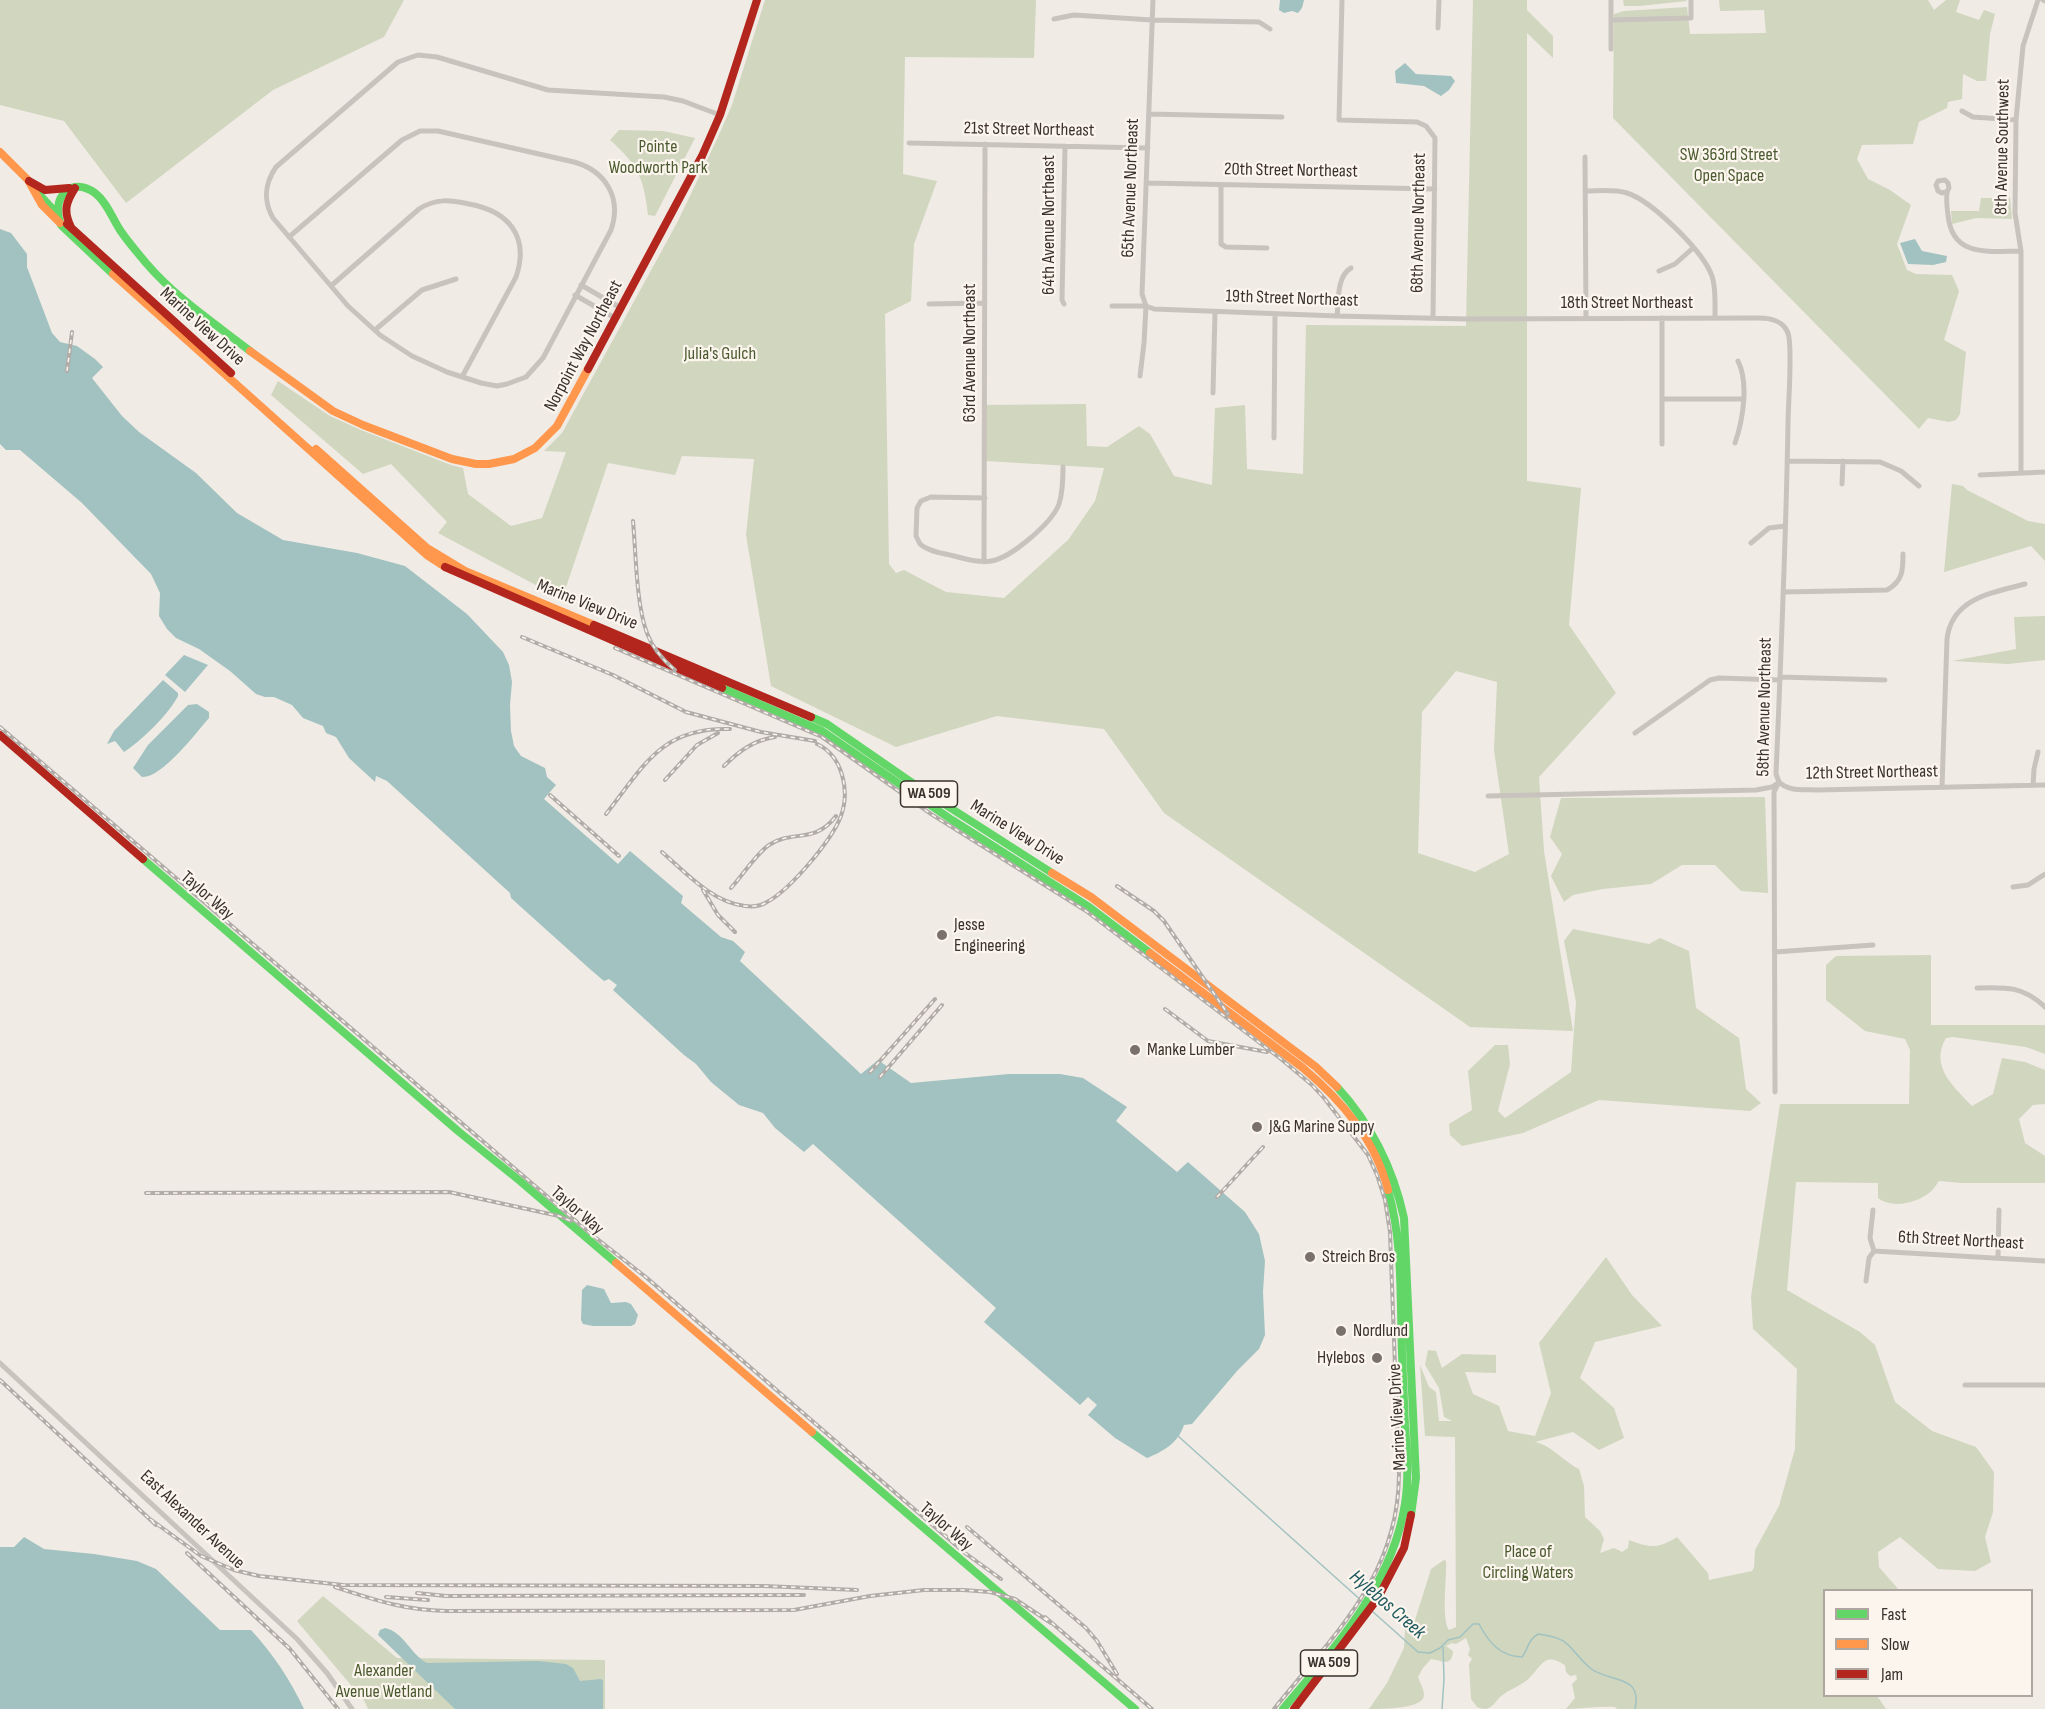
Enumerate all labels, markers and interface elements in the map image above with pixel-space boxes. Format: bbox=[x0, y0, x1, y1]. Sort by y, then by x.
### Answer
street label: 8th Avenue Southwest bbox=[1991, 79, 2015, 215]
street label: 21st Street Northeast bbox=[963, 118, 1095, 142]
street label: 65th Avenue Northeast bbox=[1118, 118, 1144, 258]
park label: Pointe Woodworth Park bbox=[608, 136, 708, 178]
park label: SW 363rd Street Open Space bbox=[1680, 144, 1778, 186]
street label: 68th Avenue Northeast bbox=[1407, 153, 1431, 293]
street label: 64th Avenue Northeast bbox=[1038, 155, 1060, 295]
street label: 20th Street Northeast bbox=[1224, 159, 1358, 183]
street label: Norpoint Way Northeast bbox=[540, 277, 628, 415]
street label: Marine View Drive bbox=[155, 283, 249, 371]
street label: 63rd Avenue Northeast bbox=[959, 284, 981, 422]
street label: 19th Street Northeast bbox=[1225, 286, 1359, 312]
street label: 18th Street Northeast bbox=[1561, 292, 1693, 314]
park label: Julia's Gulch bbox=[684, 343, 756, 365]
street label: Marine View Drive bbox=[533, 575, 641, 635]
street label: 58th Avenue Northeast bbox=[1753, 637, 1777, 777]
street label: 12th Street Northeast bbox=[1806, 761, 1938, 785]
road number: WA 509 bbox=[900, 781, 958, 807]
street label: Marine View Drive bbox=[966, 796, 1068, 870]
street label: Taylor Way bbox=[176, 867, 238, 925]
place label: Jesse Engineering bbox=[954, 914, 1025, 956]
marker: Jesse Engineering bbox=[935, 928, 949, 942]
place label: Manke Lumber bbox=[1147, 1039, 1235, 1061]
marker: Manke Lumber bbox=[1128, 1043, 1142, 1057]
place label: J&G Marine Suppy bbox=[1269, 1116, 1375, 1138]
marker: J&G Marine Suppy bbox=[1250, 1120, 1264, 1134]
street label: Taylor Way bbox=[546, 1182, 608, 1240]
street label: 6th Street Northeast bbox=[1897, 1227, 2025, 1255]
place label: Streich Bros bbox=[1322, 1246, 1395, 1268]
marker: Streich Bros bbox=[1303, 1250, 1317, 1264]
place label: Nordlund bbox=[1353, 1320, 1408, 1342]
marker: Nordlund bbox=[1334, 1324, 1348, 1338]
place label: Hylebos bbox=[1317, 1347, 1365, 1369]
marker: Hylebos bbox=[1370, 1351, 1384, 1365]
street label: Marine View Drive bbox=[1384, 1363, 1412, 1471]
street label: East Alexander Avenue bbox=[135, 1466, 249, 1574]
street label: Taylor Way bbox=[915, 1498, 977, 1556]
park label: Place of Circling Waters bbox=[1482, 1541, 1574, 1584]
water label: Hylebos Creek bbox=[1344, 1565, 1430, 1645]
legend bbox=[1823, 1589, 2033, 1697]
text: Fast bbox=[1881, 1604, 1906, 1625]
text: Slow bbox=[1881, 1634, 1910, 1655]
road number: WA 509 bbox=[1300, 1650, 1358, 1676]
park label: Alexander Avenue Wetland bbox=[336, 1660, 432, 1702]
text: Jam bbox=[1881, 1664, 1903, 1685]

